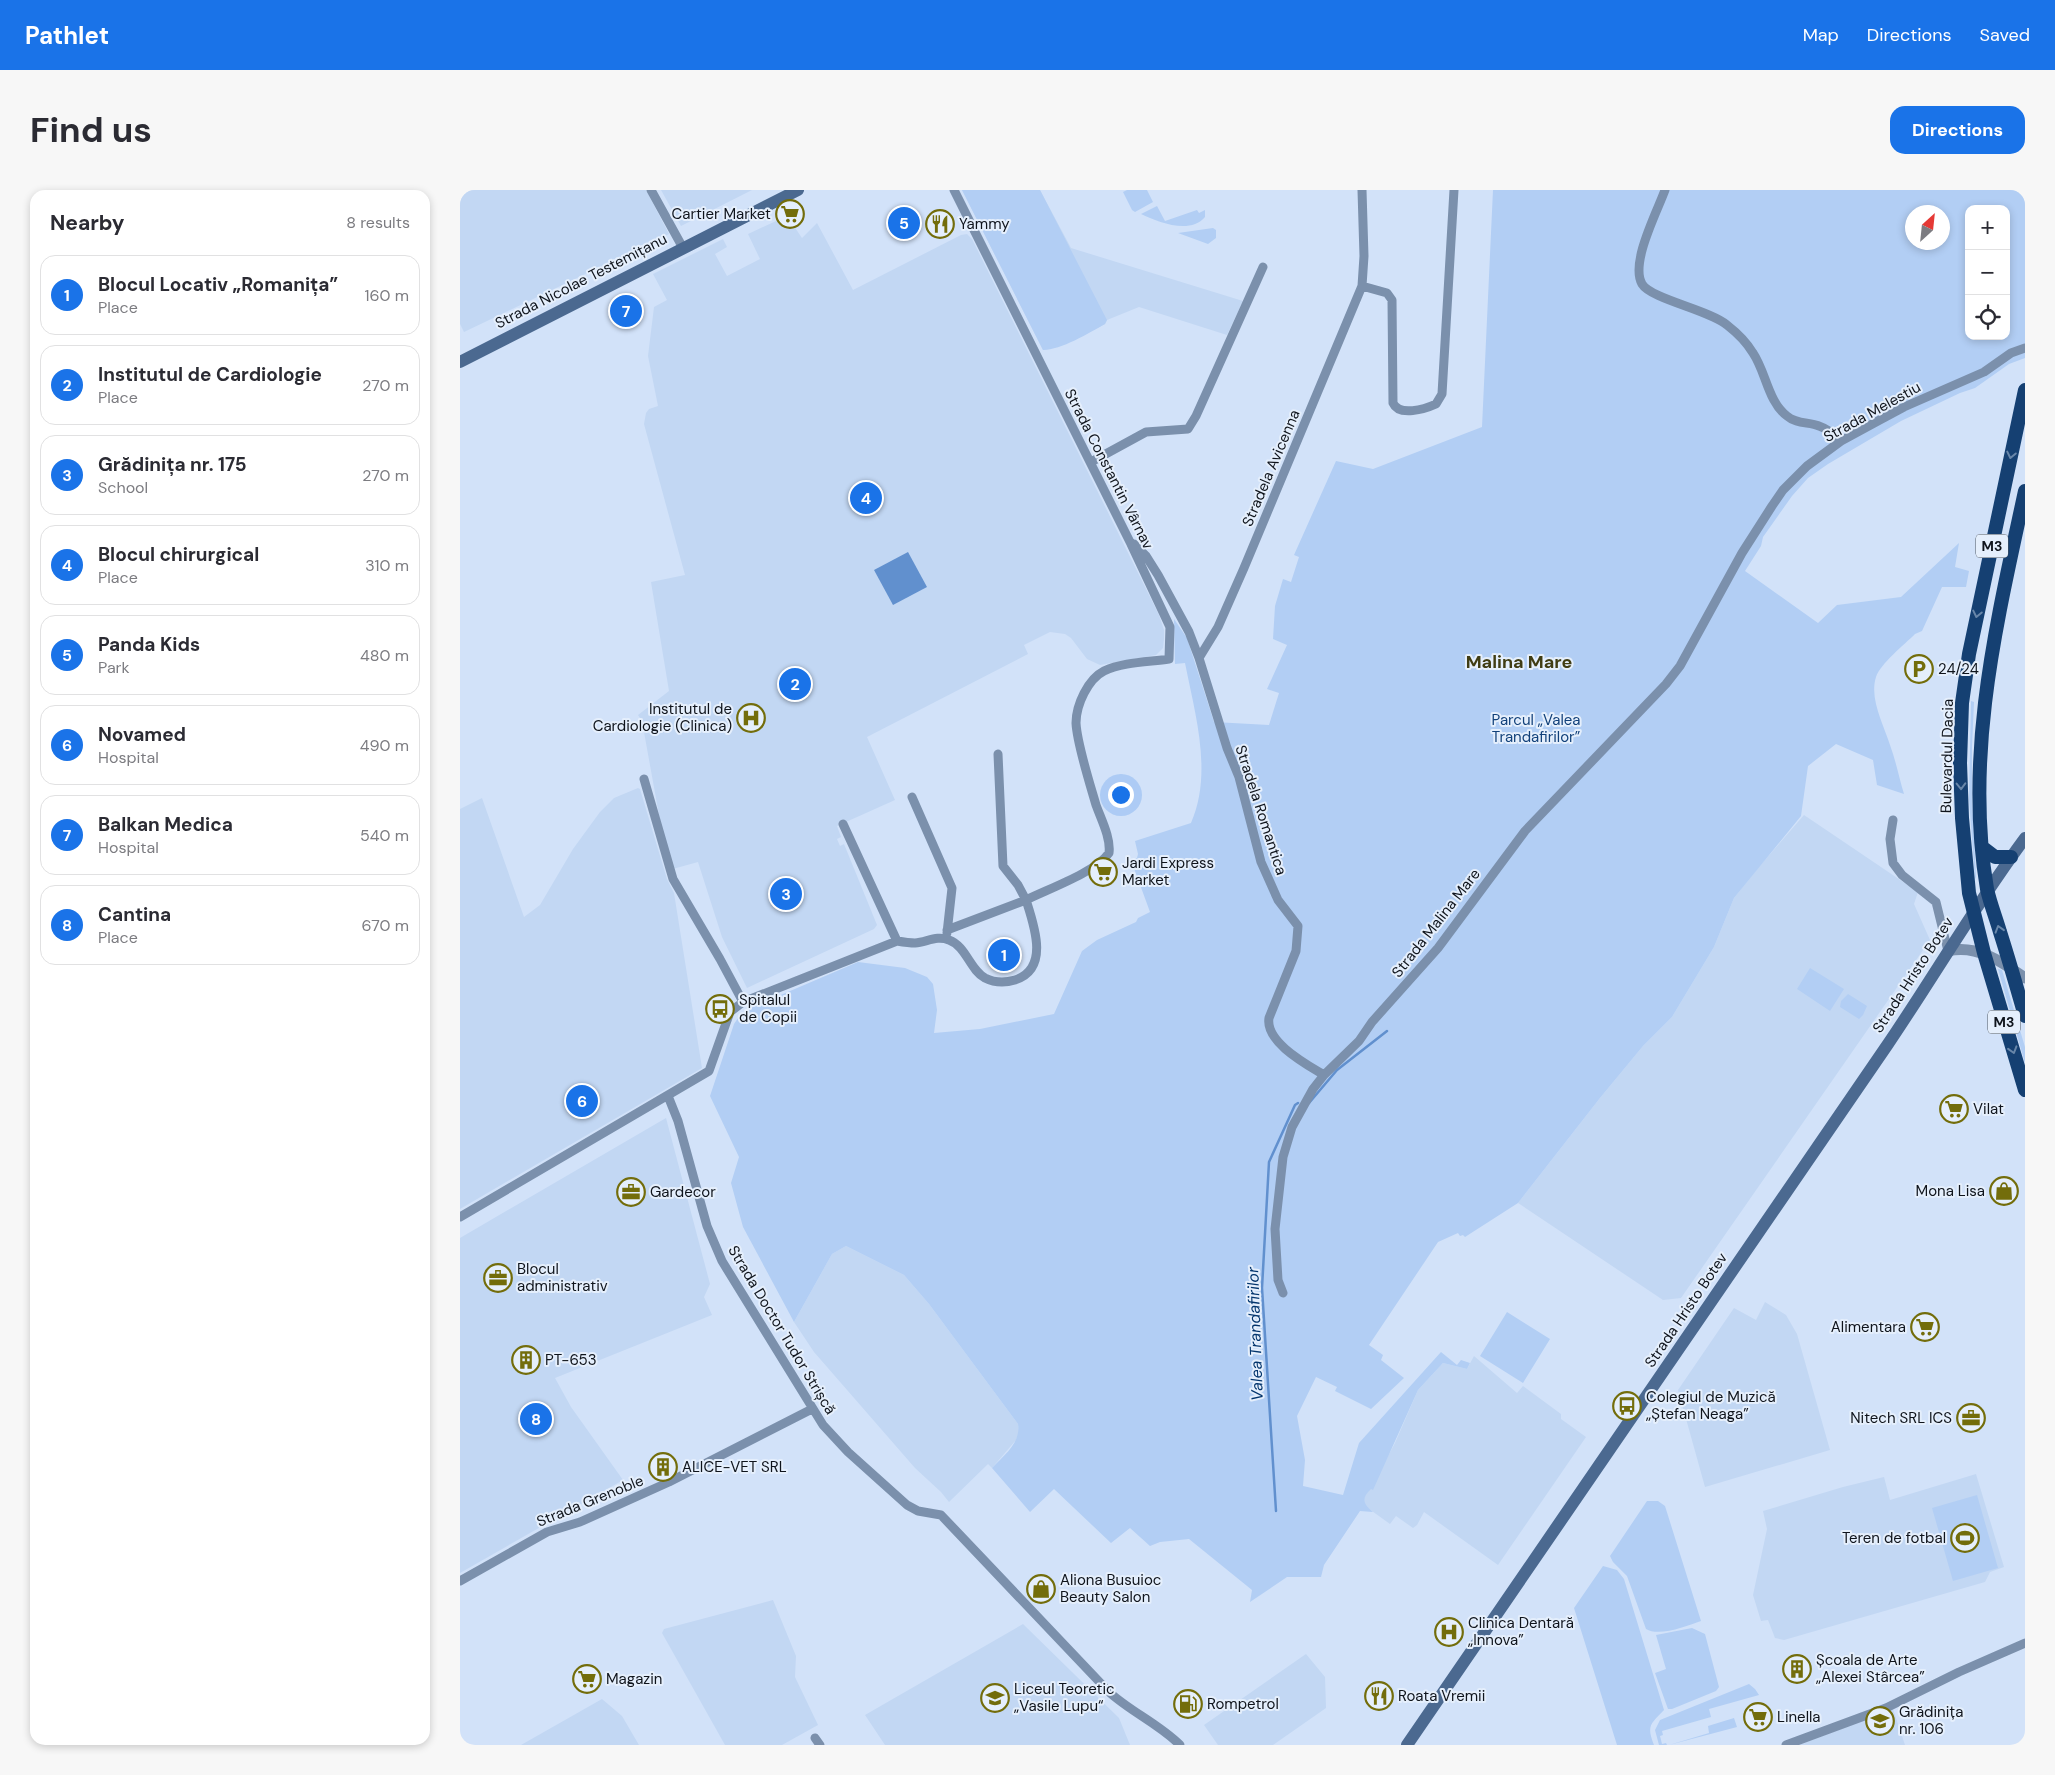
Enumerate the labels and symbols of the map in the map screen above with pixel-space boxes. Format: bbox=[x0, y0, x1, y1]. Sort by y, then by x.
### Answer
supermarket icon: Cartier Market bbox=[775, 199, 805, 229]
place label: Cartier Market bbox=[672, 204, 771, 224]
pin: 5 bbox=[888, 204, 920, 242]
north arrow bbox=[1905, 205, 1950, 250]
restaurant icon: Yammy bbox=[925, 209, 955, 239]
place label: Yammy bbox=[959, 214, 1010, 234]
street label: Strada Nicolae Testemițanu bbox=[492, 229, 670, 333]
pin: 7 bbox=[610, 292, 642, 330]
street label: Strada Melestiu bbox=[1820, 377, 1924, 447]
street label: Strada Constantin Vârnav bbox=[1060, 385, 1158, 553]
street label: Stradela Avicenna bbox=[1237, 407, 1305, 529]
one-way arrow bbox=[2006, 450, 2017, 459]
pin: 4 bbox=[850, 479, 882, 517]
road number: M3 bbox=[1976, 534, 2008, 558]
one-way arrow bbox=[1972, 609, 1983, 618]
district label: Malina Mare bbox=[1466, 650, 1572, 674]
parking icon: 24/24 bbox=[1904, 654, 1934, 684]
place label: 24/24 bbox=[1938, 659, 1979, 679]
pin: 2 bbox=[779, 665, 811, 703]
place label: Institutul de Cardiologie (Clinica) bbox=[593, 699, 732, 736]
street label: Bulevardul Dacia bbox=[1936, 699, 1958, 813]
hospital icon: Institutul de Cardiologie (Clinica) bbox=[736, 703, 766, 733]
park label: Parcul „Valea Trandafirilor” bbox=[1492, 710, 1581, 747]
street label: Stradela Romantica bbox=[1231, 743, 1291, 877]
your location bbox=[1108, 782, 1134, 808]
one-way arrow bbox=[1956, 783, 1966, 791]
place label: Jardi Express Market bbox=[1122, 853, 1214, 890]
supermarket icon: Jardi Express Market bbox=[1088, 857, 1118, 887]
street label: Strada Malina Mare bbox=[1387, 864, 1485, 982]
pin: 3 bbox=[770, 875, 802, 913]
street label: Strada Hristo Botev bbox=[1868, 913, 1958, 1037]
one-way arrow bbox=[1995, 926, 2005, 934]
pin: 1 bbox=[988, 936, 1020, 974]
place label: Spitalul de Copii bbox=[739, 990, 797, 1027]
bus stop icon: Spitalul de Copii bbox=[705, 994, 735, 1024]
road number: M3 bbox=[1988, 1010, 2020, 1034]
one-way arrow bbox=[2008, 1045, 2018, 1054]
pin: 6 bbox=[566, 1082, 598, 1120]
supermarket icon: Vilat bbox=[1939, 1094, 1969, 1124]
place label: Vilat bbox=[1973, 1099, 2004, 1119]
shop icon: Mona Lisa bbox=[1989, 1176, 2019, 1206]
office icon: Gardecor bbox=[616, 1177, 646, 1207]
place label: Mona Lisa bbox=[1916, 1181, 1985, 1201]
place label: Gardecor bbox=[650, 1182, 716, 1202]
street label: Strada Doctor Tudor Strișcă bbox=[724, 1242, 840, 1418]
street label: Strada Hristo Botev bbox=[1640, 1249, 1732, 1371]
place label: Blocul administrativ bbox=[517, 1259, 608, 1296]
office icon: Blocul administrativ bbox=[483, 1263, 513, 1293]
water label: Valea Trandafirilor bbox=[1242, 1266, 1268, 1401]
supermarket icon: Alimentara bbox=[1910, 1312, 1940, 1342]
place label: Alimentara bbox=[1831, 1317, 1906, 1337]
building icon: PT-653 bbox=[511, 1345, 541, 1375]
place label: PT-653 bbox=[545, 1350, 597, 1370]
place label: Colegiul de Muzică „Ștefan Neaga” bbox=[1646, 1387, 1776, 1424]
bus stop icon: Colegiul de Muzică „Ștefan Neaga” bbox=[1612, 1391, 1642, 1421]
pin: 8 bbox=[520, 1400, 552, 1438]
office icon: Nitech SRL ICS bbox=[1956, 1403, 1986, 1433]
place label: Nitech SRL ICS bbox=[1850, 1408, 1952, 1428]
building icon: ALICE-VET SRL bbox=[648, 1452, 678, 1482]
place label: ALICE-VET SRL bbox=[682, 1457, 787, 1477]
street label: Strada Grenoble bbox=[534, 1470, 646, 1532]
sports icon: Teren de fotbal bbox=[1950, 1523, 1980, 1553]
place label: Teren de fotbal bbox=[1842, 1528, 1946, 1548]
place label: Aliona Busuioc Beauty Salon bbox=[1060, 1570, 1161, 1607]
shop icon: Aliona Busuioc Beauty Salon bbox=[1026, 1574, 1056, 1604]
place label: Clinica Dentară „Innova” bbox=[1468, 1613, 1574, 1650]
hospital icon: Clinica Dentară „Innova” bbox=[1434, 1617, 1464, 1647]
place label: Școala de Arte „Alexei Stârcea” bbox=[1816, 1650, 1925, 1687]
building icon: Școala de Arte „Alexei Stârcea” bbox=[1782, 1654, 1812, 1684]
supermarket icon: Magazin bbox=[572, 1664, 602, 1694]
place label: Magazin bbox=[606, 1669, 662, 1689]
place label: Liceul Teoretic „Vasile Lupu“ bbox=[1014, 1679, 1115, 1716]
restaurant icon: Roata Vremii bbox=[1364, 1681, 1394, 1711]
school or university icon: Liceul Teoretic „Vasile Lupu“ bbox=[980, 1683, 1010, 1713]
place label: Roata Vremii bbox=[1398, 1686, 1485, 1706]
fuel station icon: Rompetrol bbox=[1173, 1689, 1203, 1719]
place label: Rompetrol bbox=[1207, 1694, 1279, 1714]
supermarket icon: Linella bbox=[1743, 1702, 1773, 1732]
place label: Grădinița nr. 106 bbox=[1899, 1702, 1963, 1739]
school or university icon: Grădinița nr. 106 bbox=[1865, 1706, 1895, 1736]
place label: Linella bbox=[1777, 1707, 1821, 1727]

